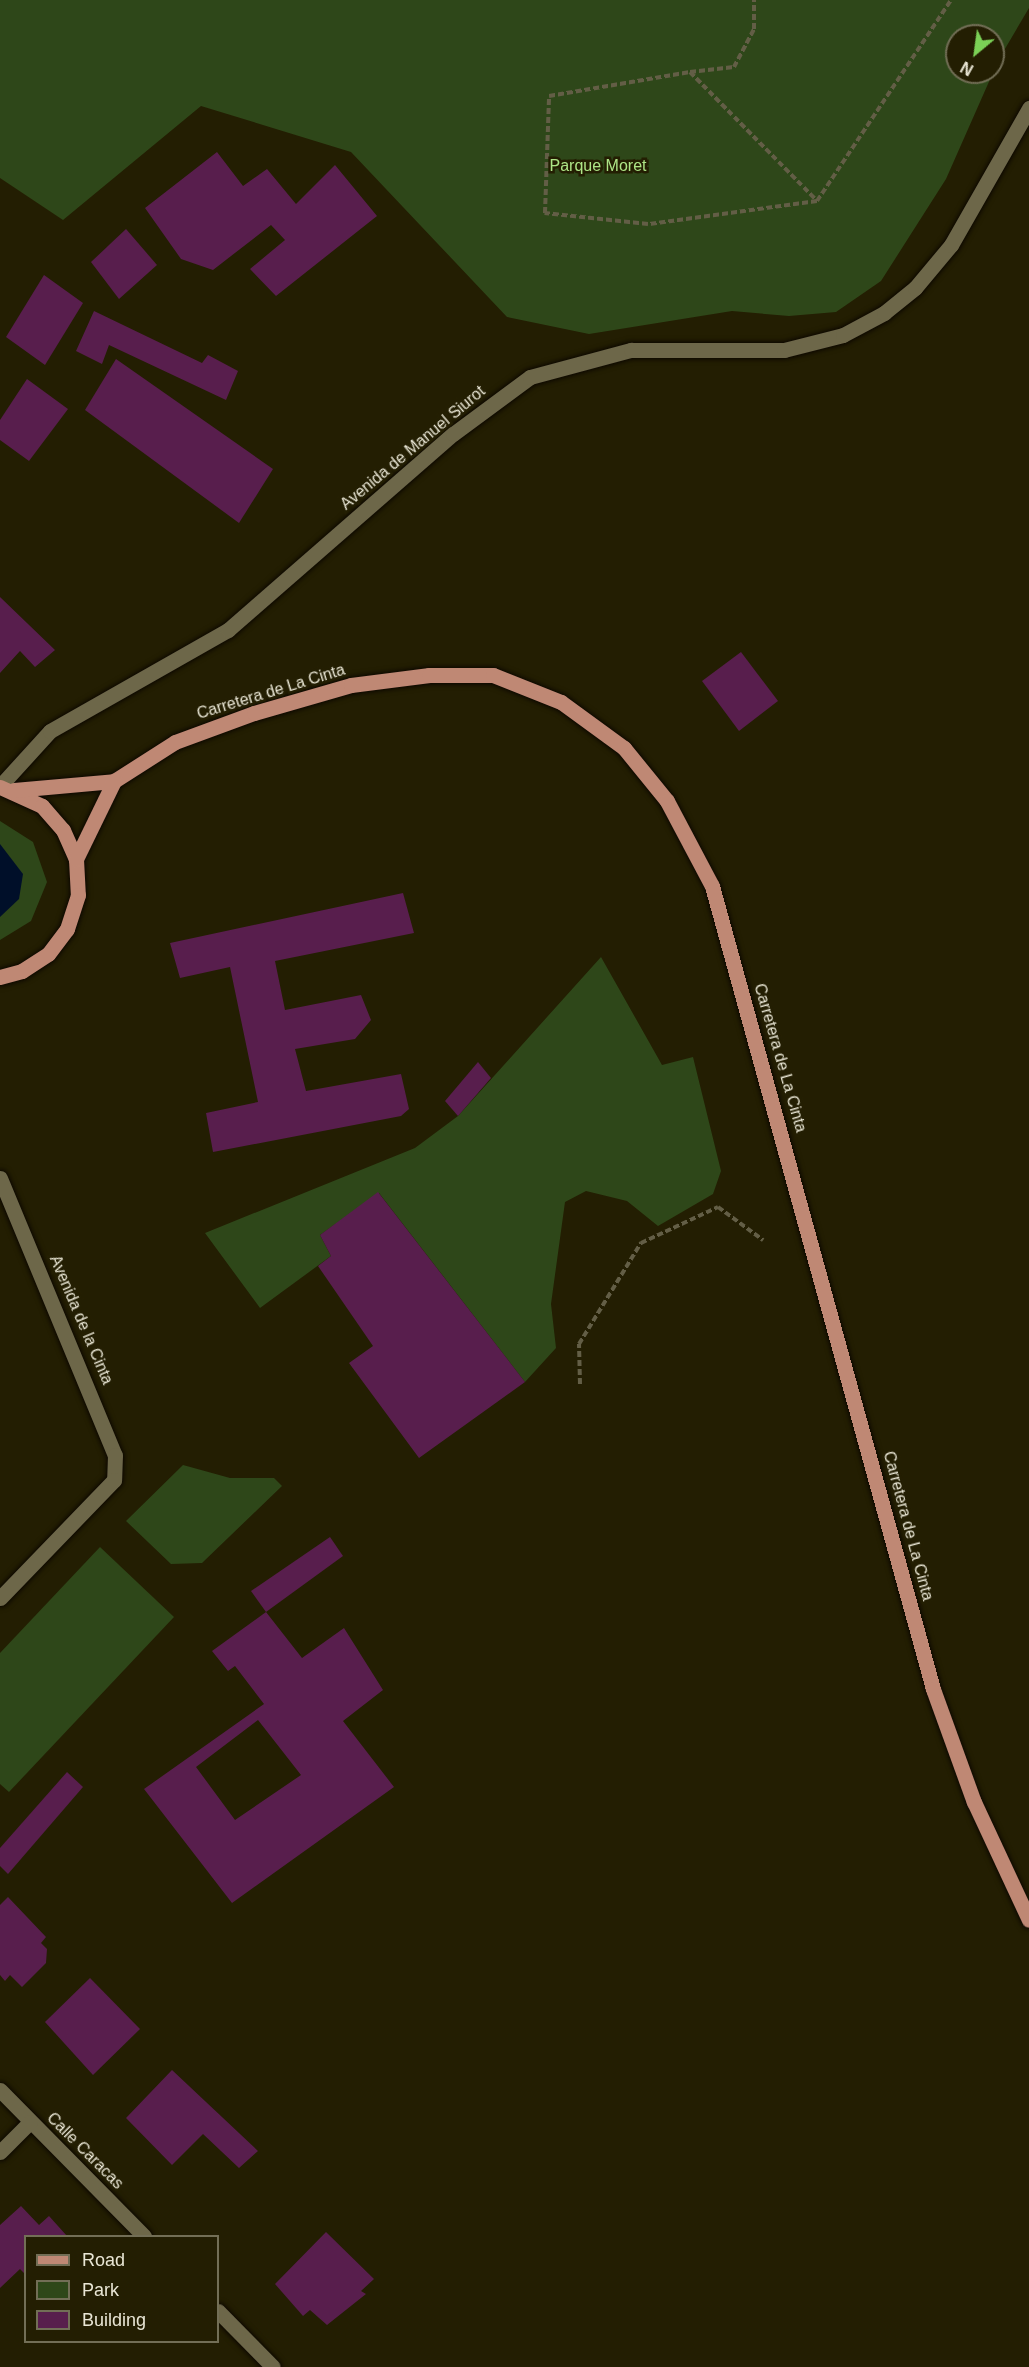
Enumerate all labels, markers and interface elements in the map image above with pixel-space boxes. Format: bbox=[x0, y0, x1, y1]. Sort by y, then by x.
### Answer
north arrow bbox=[945, 24, 1005, 84]
text: N bbox=[958, 58, 976, 79]
park label: Parque Moret bbox=[550, 156, 646, 176]
street label: Avenida de Manuel Siurot bbox=[337, 382, 489, 514]
street label: Carretera de La Cinta bbox=[195, 660, 347, 724]
street label: Carretera de La Cinta bbox=[750, 981, 810, 1135]
street label: Avenida de la Cinta bbox=[45, 1253, 117, 1387]
street label: Carretera de La Cinta bbox=[879, 1449, 937, 1603]
street label: Calle Caracas bbox=[43, 2109, 127, 2193]
legend bbox=[24, 2235, 219, 2343]
text: Road bbox=[82, 2250, 125, 2270]
text: Park bbox=[82, 2280, 119, 2300]
text: Building bbox=[82, 2310, 146, 2330]

